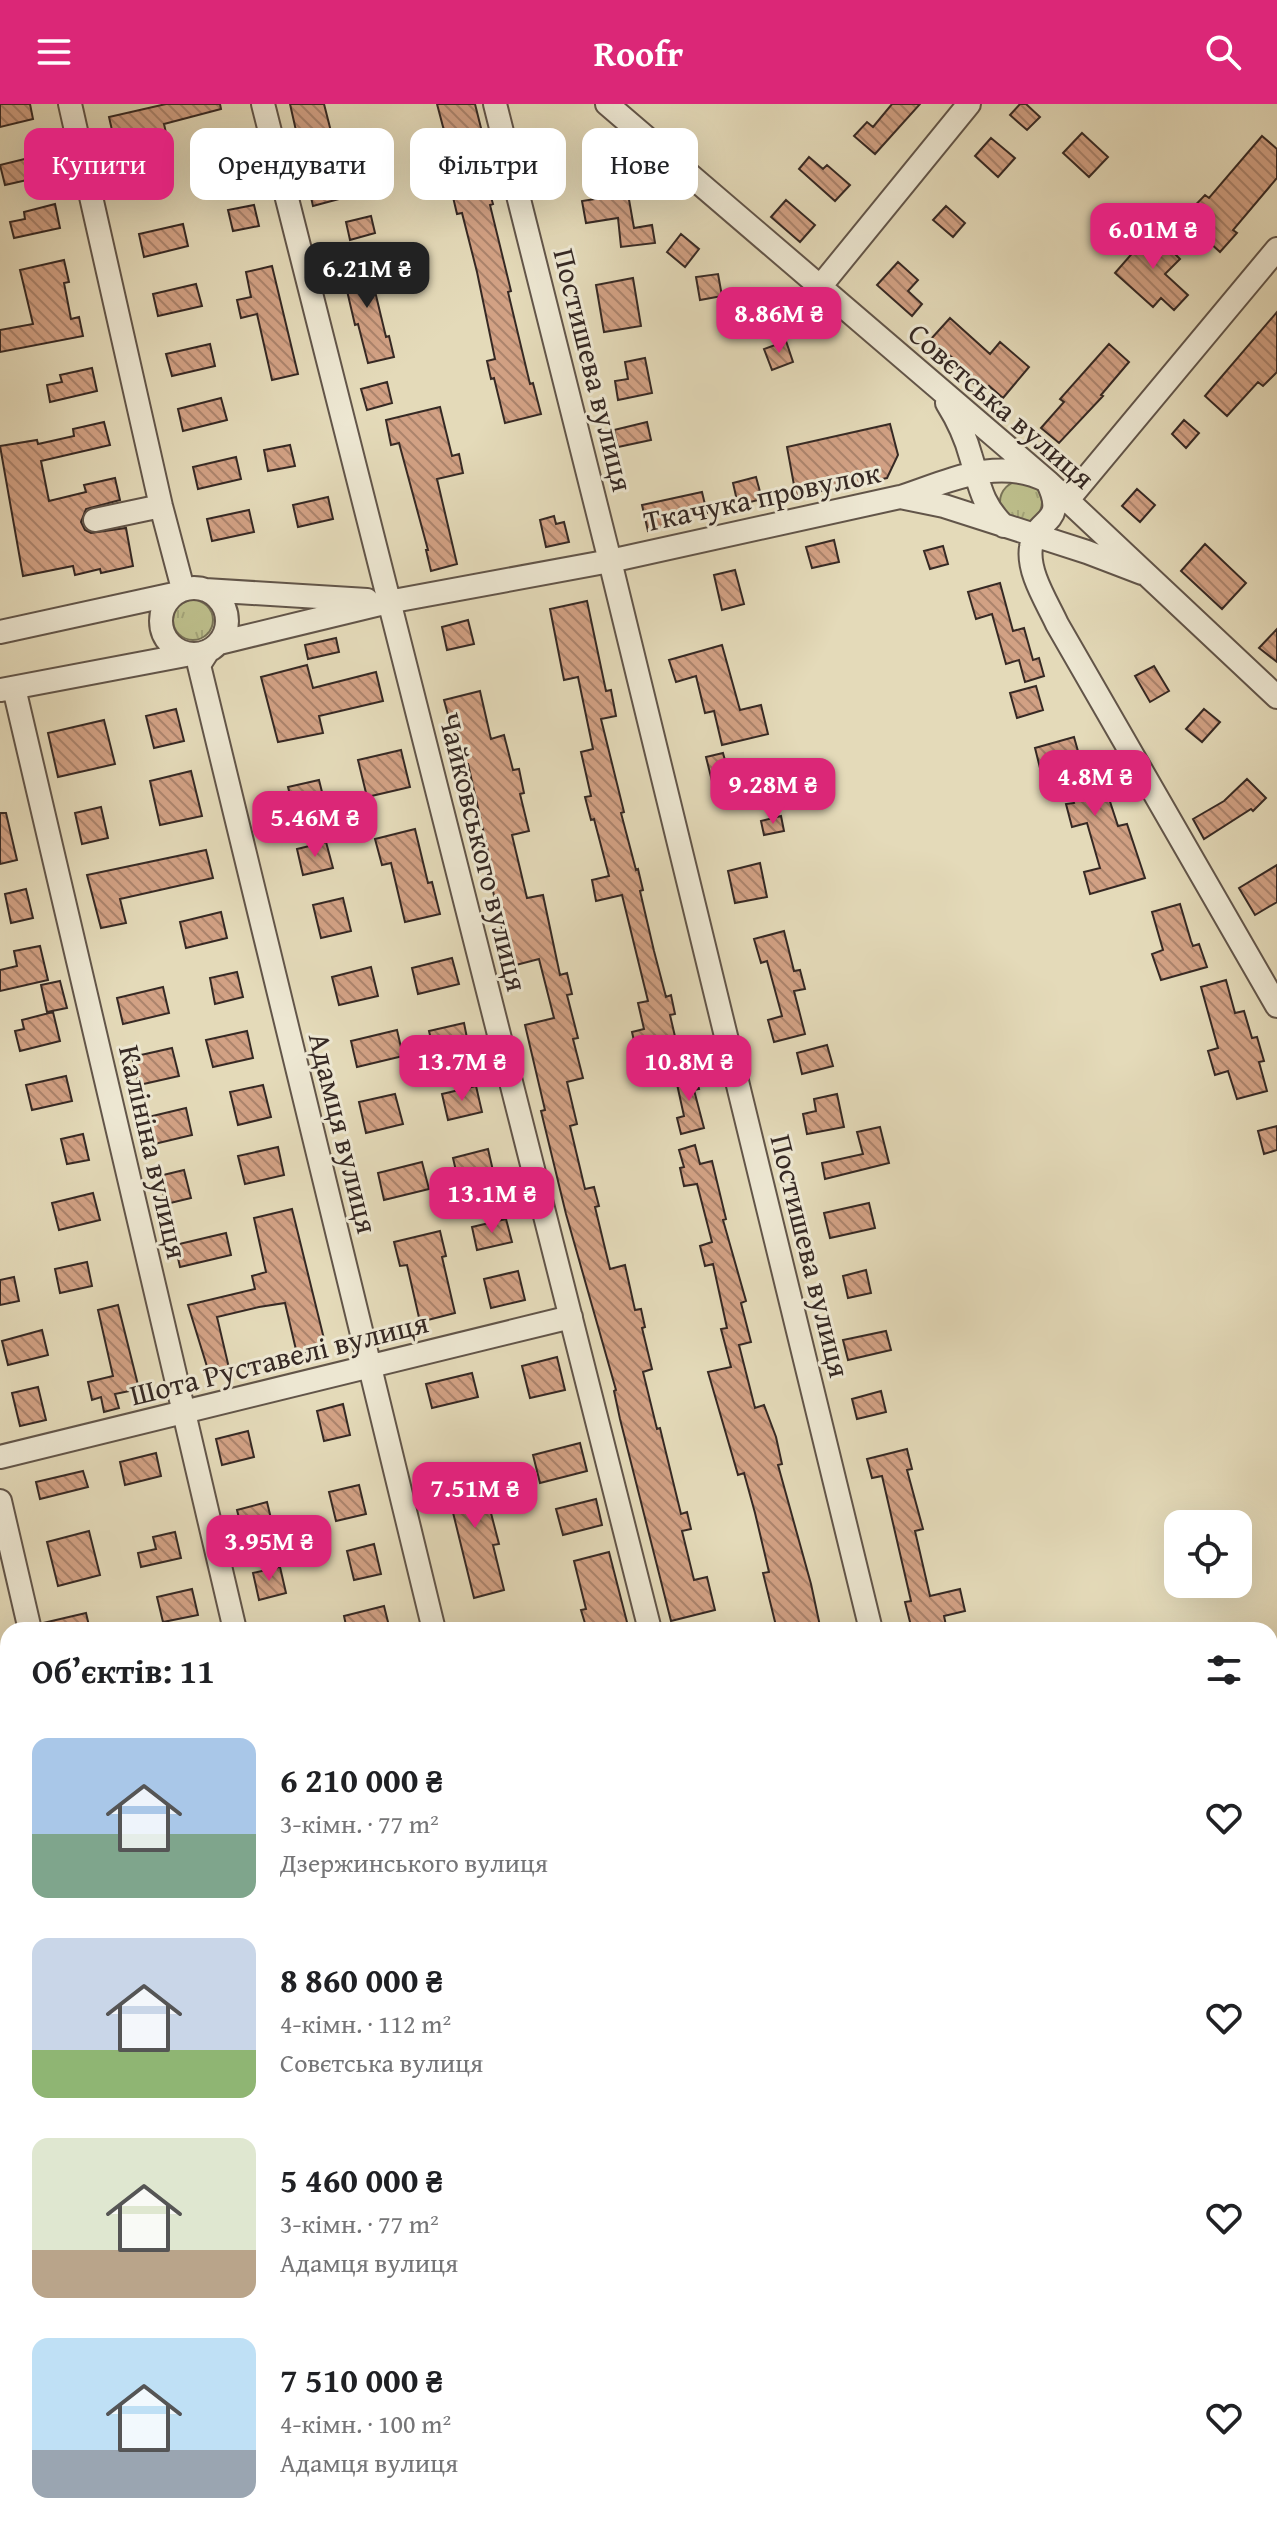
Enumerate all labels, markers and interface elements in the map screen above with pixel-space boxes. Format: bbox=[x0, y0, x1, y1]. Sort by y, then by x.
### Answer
text: Roofr bbox=[594, 26, 683, 79]
icon: menu bbox=[32, 30, 76, 74]
icon: search bbox=[1201, 30, 1245, 74]
chip: Купити bbox=[24, 128, 174, 200]
chip: Орендувати bbox=[190, 128, 394, 200]
chip: Фільтри bbox=[410, 128, 566, 200]
chip: Нове bbox=[582, 128, 698, 200]
pin: 6.01M ₴ bbox=[1079, 203, 1227, 271]
text: 6.01M ₴ bbox=[1108, 209, 1198, 248]
pin: 6.21M ₴ bbox=[293, 242, 441, 310]
street label: Постишева вулиця bbox=[542, 244, 645, 496]
text: 6.21M ₴ bbox=[322, 248, 412, 287]
pin: 8.86M ₴ bbox=[705, 287, 853, 355]
text: 8.86M ₴ bbox=[734, 293, 824, 332]
street label: Совєтська вулиця bbox=[899, 312, 1105, 499]
street label: Ткачука провулок bbox=[640, 449, 884, 543]
street label: Чайковського вулиця bbox=[428, 708, 540, 996]
pin: 4.8M ₴ bbox=[1030, 750, 1160, 818]
text: 4.8M ₴ bbox=[1057, 756, 1133, 795]
pin: 9.28M ₴ bbox=[699, 758, 847, 826]
text: 9.28M ₴ bbox=[728, 764, 818, 803]
pin: 5.46M ₴ bbox=[241, 791, 389, 859]
text: 5.46M ₴ bbox=[270, 797, 360, 836]
street label: Адамця вулиця bbox=[298, 1028, 390, 1238]
pin: 13.7M ₴ bbox=[388, 1035, 536, 1103]
pin: 10.8M ₴ bbox=[615, 1035, 763, 1103]
street label: Калініна вулиця bbox=[108, 1040, 200, 1263]
text: 13.7M ₴ bbox=[417, 1041, 507, 1080]
text: 10.8M ₴ bbox=[644, 1041, 734, 1080]
street label: Постишева вулиця bbox=[759, 1130, 862, 1382]
pin: 13.1M ₴ bbox=[418, 1167, 566, 1235]
text: 13.1M ₴ bbox=[447, 1173, 537, 1212]
street label: Шота Руставелі вулиця bbox=[125, 1300, 433, 1416]
pin: 7.51M ₴ bbox=[401, 1462, 549, 1530]
text: 7.51M ₴ bbox=[430, 1468, 520, 1507]
map controls bbox=[1164, 1510, 1252, 1598]
button: locate bbox=[1164, 1510, 1252, 1598]
pin: 3.95M ₴ bbox=[195, 1515, 343, 1583]
text: 3.95M ₴ bbox=[224, 1521, 314, 1560]
text: Об’єктів: 11 bbox=[32, 1646, 215, 1695]
icon: filters bbox=[1202, 1648, 1246, 1692]
text: 6 210 000 ₴ bbox=[280, 1755, 443, 1804]
icon: home bbox=[96, 1770, 192, 1866]
icon: heart bbox=[1202, 1796, 1246, 1840]
text: 3-кімн. · 77 m² bbox=[280, 1804, 439, 1843]
text: Дзержинського вулиця bbox=[280, 1843, 548, 1882]
text: 8 860 000 ₴ bbox=[280, 1955, 443, 2004]
icon: home bbox=[96, 1970, 192, 2066]
icon: heart bbox=[1202, 1996, 1246, 2040]
text: 4-кімн. · 112 m² bbox=[280, 2004, 451, 2043]
text: Совєтська вулиця bbox=[280, 2043, 483, 2082]
text: 5 460 000 ₴ bbox=[280, 2155, 443, 2204]
icon: home bbox=[96, 2170, 192, 2266]
icon: heart bbox=[1202, 2196, 1246, 2240]
text: 3-кімн. · 77 m² bbox=[280, 2204, 439, 2243]
text: Адамця вулиця bbox=[280, 2243, 458, 2282]
text: 7 510 000 ₴ bbox=[280, 2355, 443, 2404]
icon: home bbox=[96, 2370, 192, 2466]
icon: heart bbox=[1202, 2396, 1246, 2440]
text: 4-кімн. · 100 m² bbox=[280, 2404, 451, 2443]
text: Адамця вулиця bbox=[280, 2443, 458, 2482]

